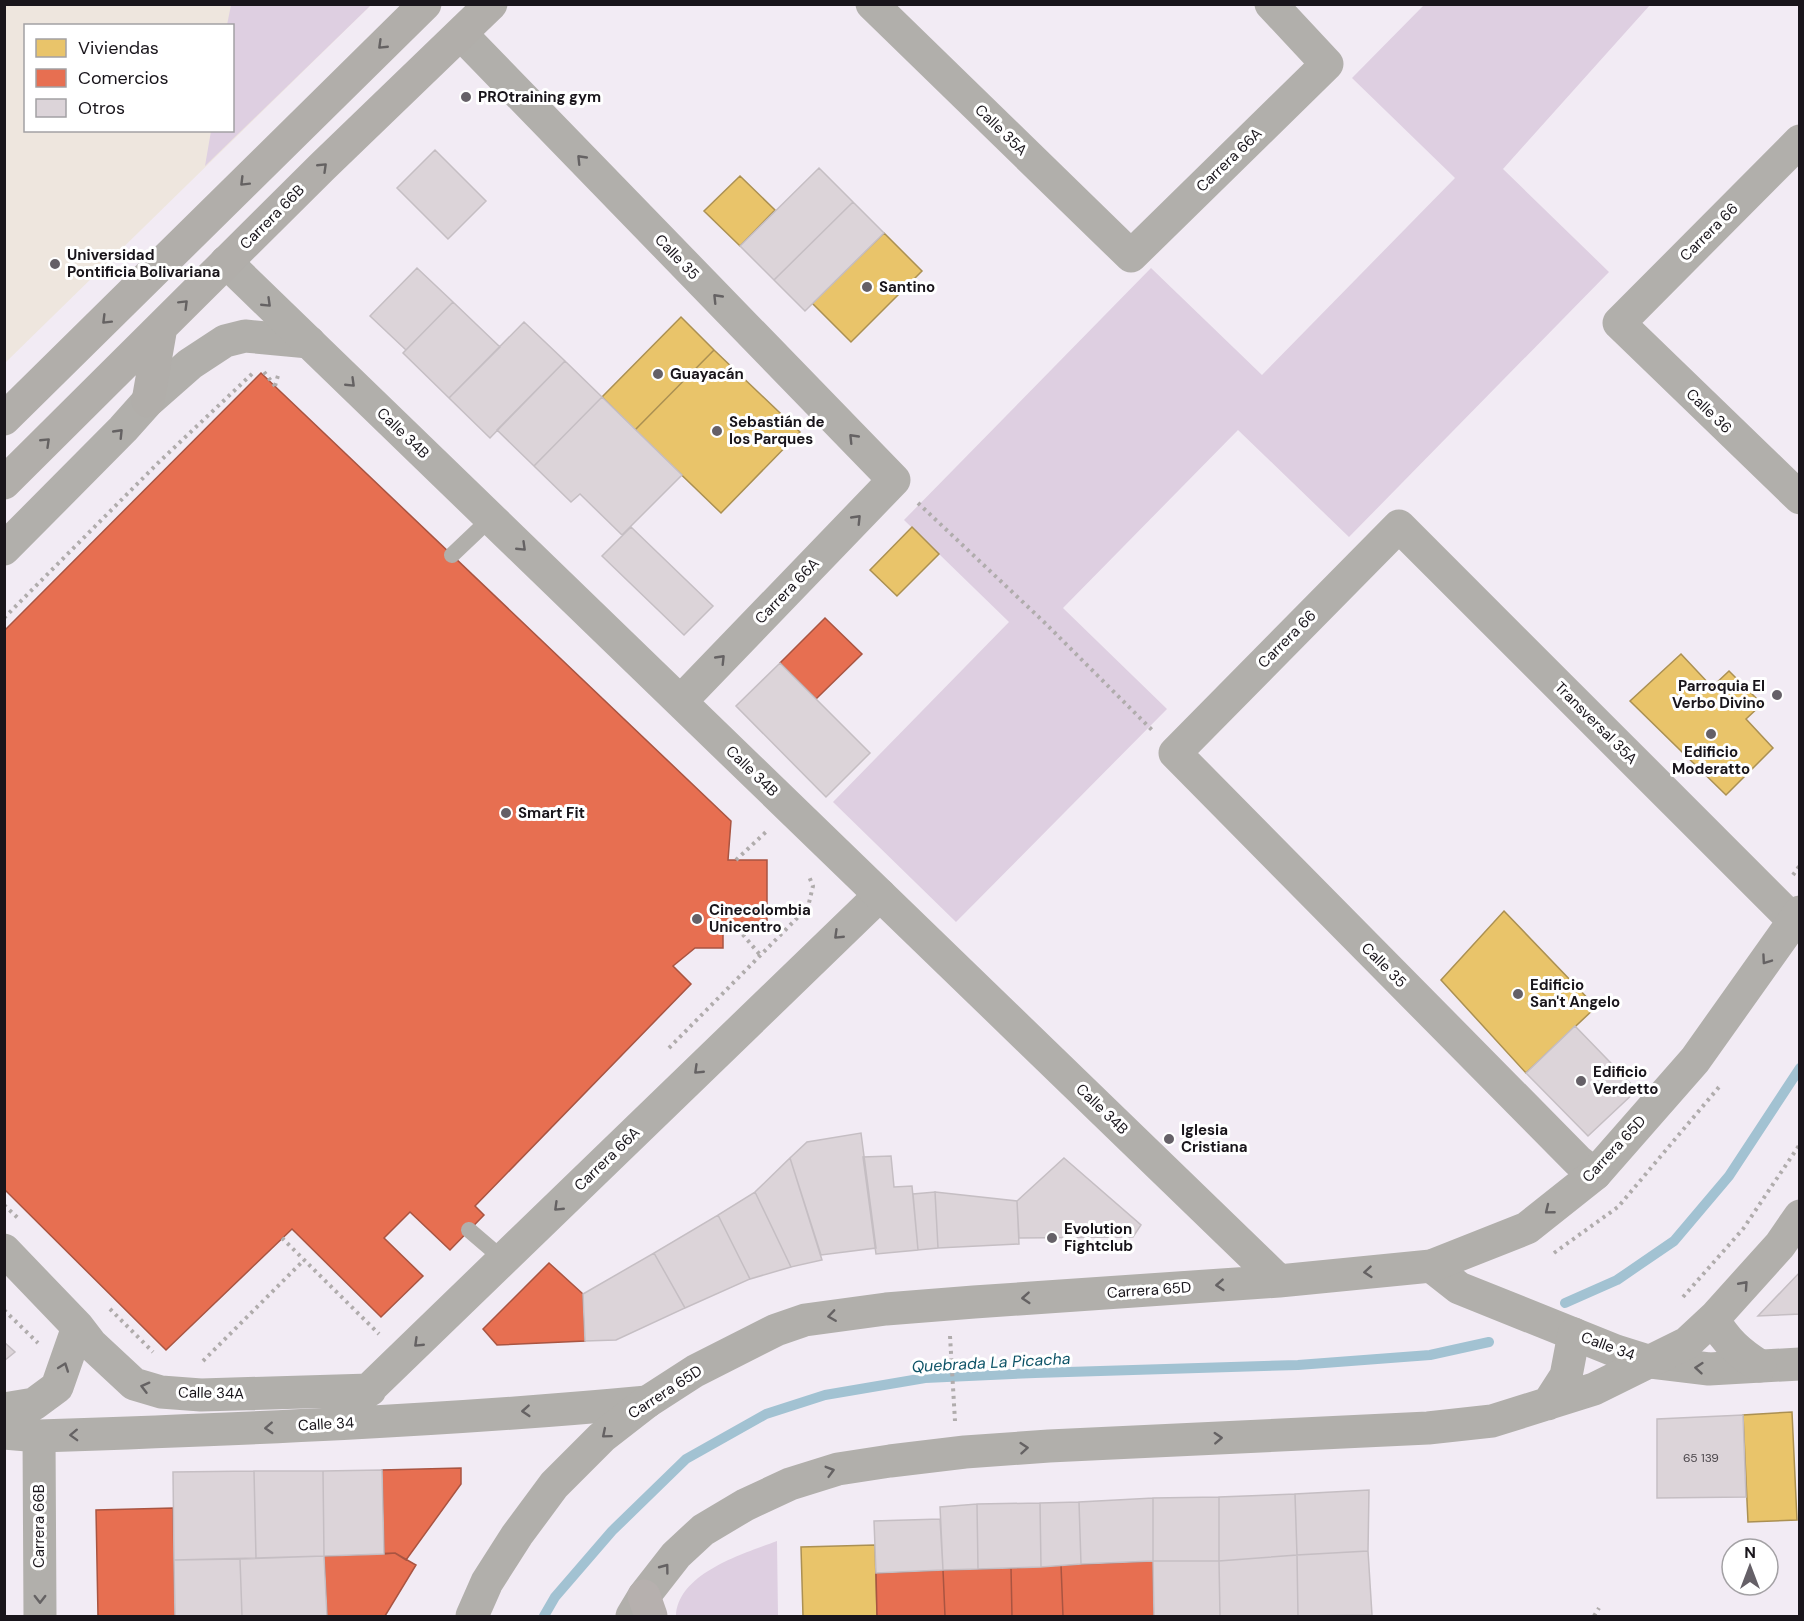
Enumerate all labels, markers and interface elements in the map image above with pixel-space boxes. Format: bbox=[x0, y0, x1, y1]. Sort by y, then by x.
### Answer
legend bbox=[24, 24, 234, 132]
text: Viviendas bbox=[78, 36, 159, 60]
one-way arrow bbox=[379, 38, 389, 49]
text: Comercios bbox=[78, 66, 169, 90]
place label: PROtraining gym bbox=[478, 87, 601, 107]
marker: PROtraining gym bbox=[459, 90, 473, 104]
text: Otros bbox=[78, 96, 125, 120]
street label: Calle 35A bbox=[971, 100, 1032, 160]
street label: Carrera 66A bbox=[1192, 124, 1266, 196]
one-way arrow bbox=[577, 155, 588, 165]
one-way arrow bbox=[316, 163, 326, 174]
one-way arrow bbox=[241, 175, 252, 186]
street label: Carrera 66B bbox=[235, 180, 309, 254]
street label: Carrera 66 bbox=[1675, 198, 1743, 266]
street label: Calle 35 bbox=[650, 230, 704, 284]
place label: Universidad Pontificia Bolivariana bbox=[67, 245, 220, 282]
marker: Universidad Pontificia Bolivariana bbox=[48, 257, 62, 271]
place label: Santino bbox=[879, 277, 935, 297]
marker: Santino bbox=[860, 280, 874, 294]
one-way arrow bbox=[259, 295, 270, 306]
one-way arrow bbox=[713, 295, 724, 305]
one-way arrow bbox=[176, 300, 187, 311]
one-way arrow bbox=[102, 312, 113, 323]
place label: Guayacán bbox=[670, 364, 744, 384]
marker: Guayacán bbox=[651, 367, 665, 381]
one-way arrow bbox=[344, 376, 354, 387]
street label: Calle 36 bbox=[1682, 384, 1736, 438]
street label: Calle 34B bbox=[373, 403, 433, 463]
place label: Sebastián de los Parques bbox=[729, 412, 825, 449]
marker: Sebastián de los Parques bbox=[710, 424, 724, 438]
one-way arrow bbox=[112, 429, 123, 440]
one-way arrow bbox=[849, 435, 860, 445]
one-way arrow bbox=[40, 438, 50, 449]
one-way arrow bbox=[849, 515, 860, 526]
one-way arrow bbox=[514, 540, 525, 551]
street label: Carrera 66A bbox=[751, 554, 823, 628]
street label: Carrera 66 bbox=[1253, 605, 1321, 673]
one-way arrow bbox=[714, 656, 725, 667]
place label: Parroquia El Verbo Divino bbox=[1672, 676, 1765, 713]
street label: Transversal 35A bbox=[1550, 677, 1642, 769]
marker: Parroquia El Verbo Divino bbox=[1770, 688, 1784, 702]
marker: Edificio Moderatto bbox=[1704, 727, 1718, 741]
street label: Calle 34B bbox=[722, 741, 782, 801]
place label: Edificio Moderatto bbox=[1672, 742, 1750, 779]
place label: Smart Fit bbox=[518, 803, 585, 823]
marker: Smart Fit bbox=[499, 806, 513, 820]
place label: Cinecolombia Unicentro bbox=[709, 900, 811, 937]
marker: Cinecolombia Unicentro bbox=[690, 912, 704, 926]
one-way arrow bbox=[834, 928, 844, 939]
street label: Calle 35 bbox=[1357, 938, 1411, 992]
one-way arrow bbox=[1762, 954, 1773, 965]
place label: Edificio San't Angelo bbox=[1530, 975, 1620, 1012]
marker: Edificio San't Angelo bbox=[1511, 987, 1525, 1001]
place label: Edificio Verdetto bbox=[1593, 1062, 1658, 1099]
one-way arrow bbox=[694, 1063, 705, 1074]
marker: Edificio Verdetto bbox=[1574, 1074, 1588, 1088]
street label: Calle 34B bbox=[1072, 1079, 1132, 1139]
street label: Carrera 65D bbox=[1578, 1111, 1650, 1187]
place label: Iglesia Cristiana bbox=[1181, 1120, 1248, 1157]
street label: Carrera 66A bbox=[570, 1123, 644, 1195]
marker: Iglesia Cristiana bbox=[1162, 1132, 1176, 1146]
one-way arrow bbox=[555, 1199, 566, 1210]
one-way arrow bbox=[1545, 1203, 1556, 1214]
place label: Evolution Fightclub bbox=[1064, 1219, 1133, 1256]
marker: Evolution Fightclub bbox=[1045, 1231, 1059, 1245]
one-way arrow bbox=[1363, 1265, 1372, 1278]
street label: Carrera 65D bbox=[1106, 1277, 1192, 1303]
one-way arrow bbox=[1216, 1278, 1225, 1291]
one-way arrow bbox=[1737, 1281, 1748, 1292]
one-way arrow bbox=[1021, 1291, 1030, 1304]
one-way arrow bbox=[827, 1309, 836, 1322]
street label: Calle 34 bbox=[1578, 1327, 1638, 1365]
one-way arrow bbox=[415, 1335, 426, 1346]
water label: Quebrada La Picacha bbox=[911, 1348, 1071, 1377]
street label: Carrera 65D bbox=[624, 1361, 706, 1423]
one-way arrow bbox=[57, 1362, 69, 1373]
one-way arrow bbox=[1695, 1362, 1704, 1375]
one-way arrow bbox=[140, 1382, 150, 1395]
street label: Calle 34A bbox=[178, 1382, 244, 1404]
one-way arrow bbox=[521, 1404, 531, 1417]
street label: Calle 34 bbox=[297, 1413, 355, 1435]
one-way arrow bbox=[264, 1421, 273, 1434]
one-way arrow bbox=[601, 1427, 612, 1438]
one-way arrow bbox=[69, 1428, 78, 1441]
one-way arrow bbox=[1214, 1431, 1223, 1444]
one-way arrow bbox=[1019, 1441, 1028, 1454]
house number: 65 139 bbox=[1683, 1450, 1719, 1466]
one-way arrow bbox=[825, 1466, 835, 1479]
street label: Carrera 66B bbox=[29, 1484, 49, 1568]
north arrow bbox=[1720, 1537, 1780, 1597]
text: N bbox=[1744, 1542, 1756, 1563]
one-way arrow bbox=[658, 1564, 669, 1575]
one-way arrow bbox=[34, 1595, 46, 1604]

